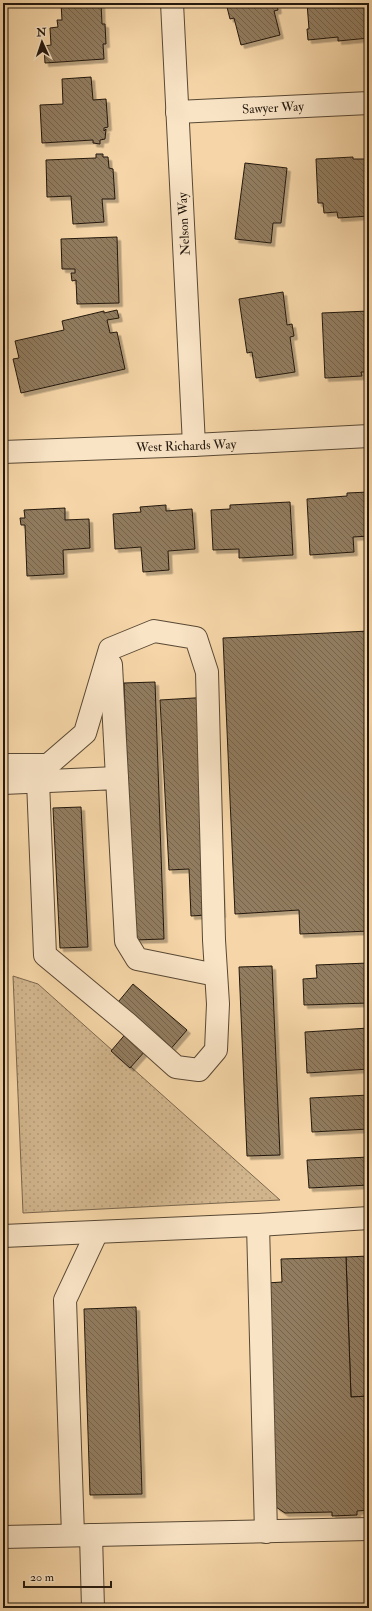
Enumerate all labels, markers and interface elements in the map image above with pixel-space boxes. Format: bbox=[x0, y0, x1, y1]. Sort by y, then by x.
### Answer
north arrow bbox=[22, 22, 62, 62]
text: N bbox=[35, 26, 48, 39]
street label: Sawyer Way bbox=[242, 98, 305, 119]
street label: Nelson Way bbox=[174, 192, 195, 256]
street label: West Richards Way bbox=[135, 436, 237, 457]
scale bar bbox=[24, 1563, 111, 1589]
text: 20 m bbox=[30, 1570, 55, 1585]

